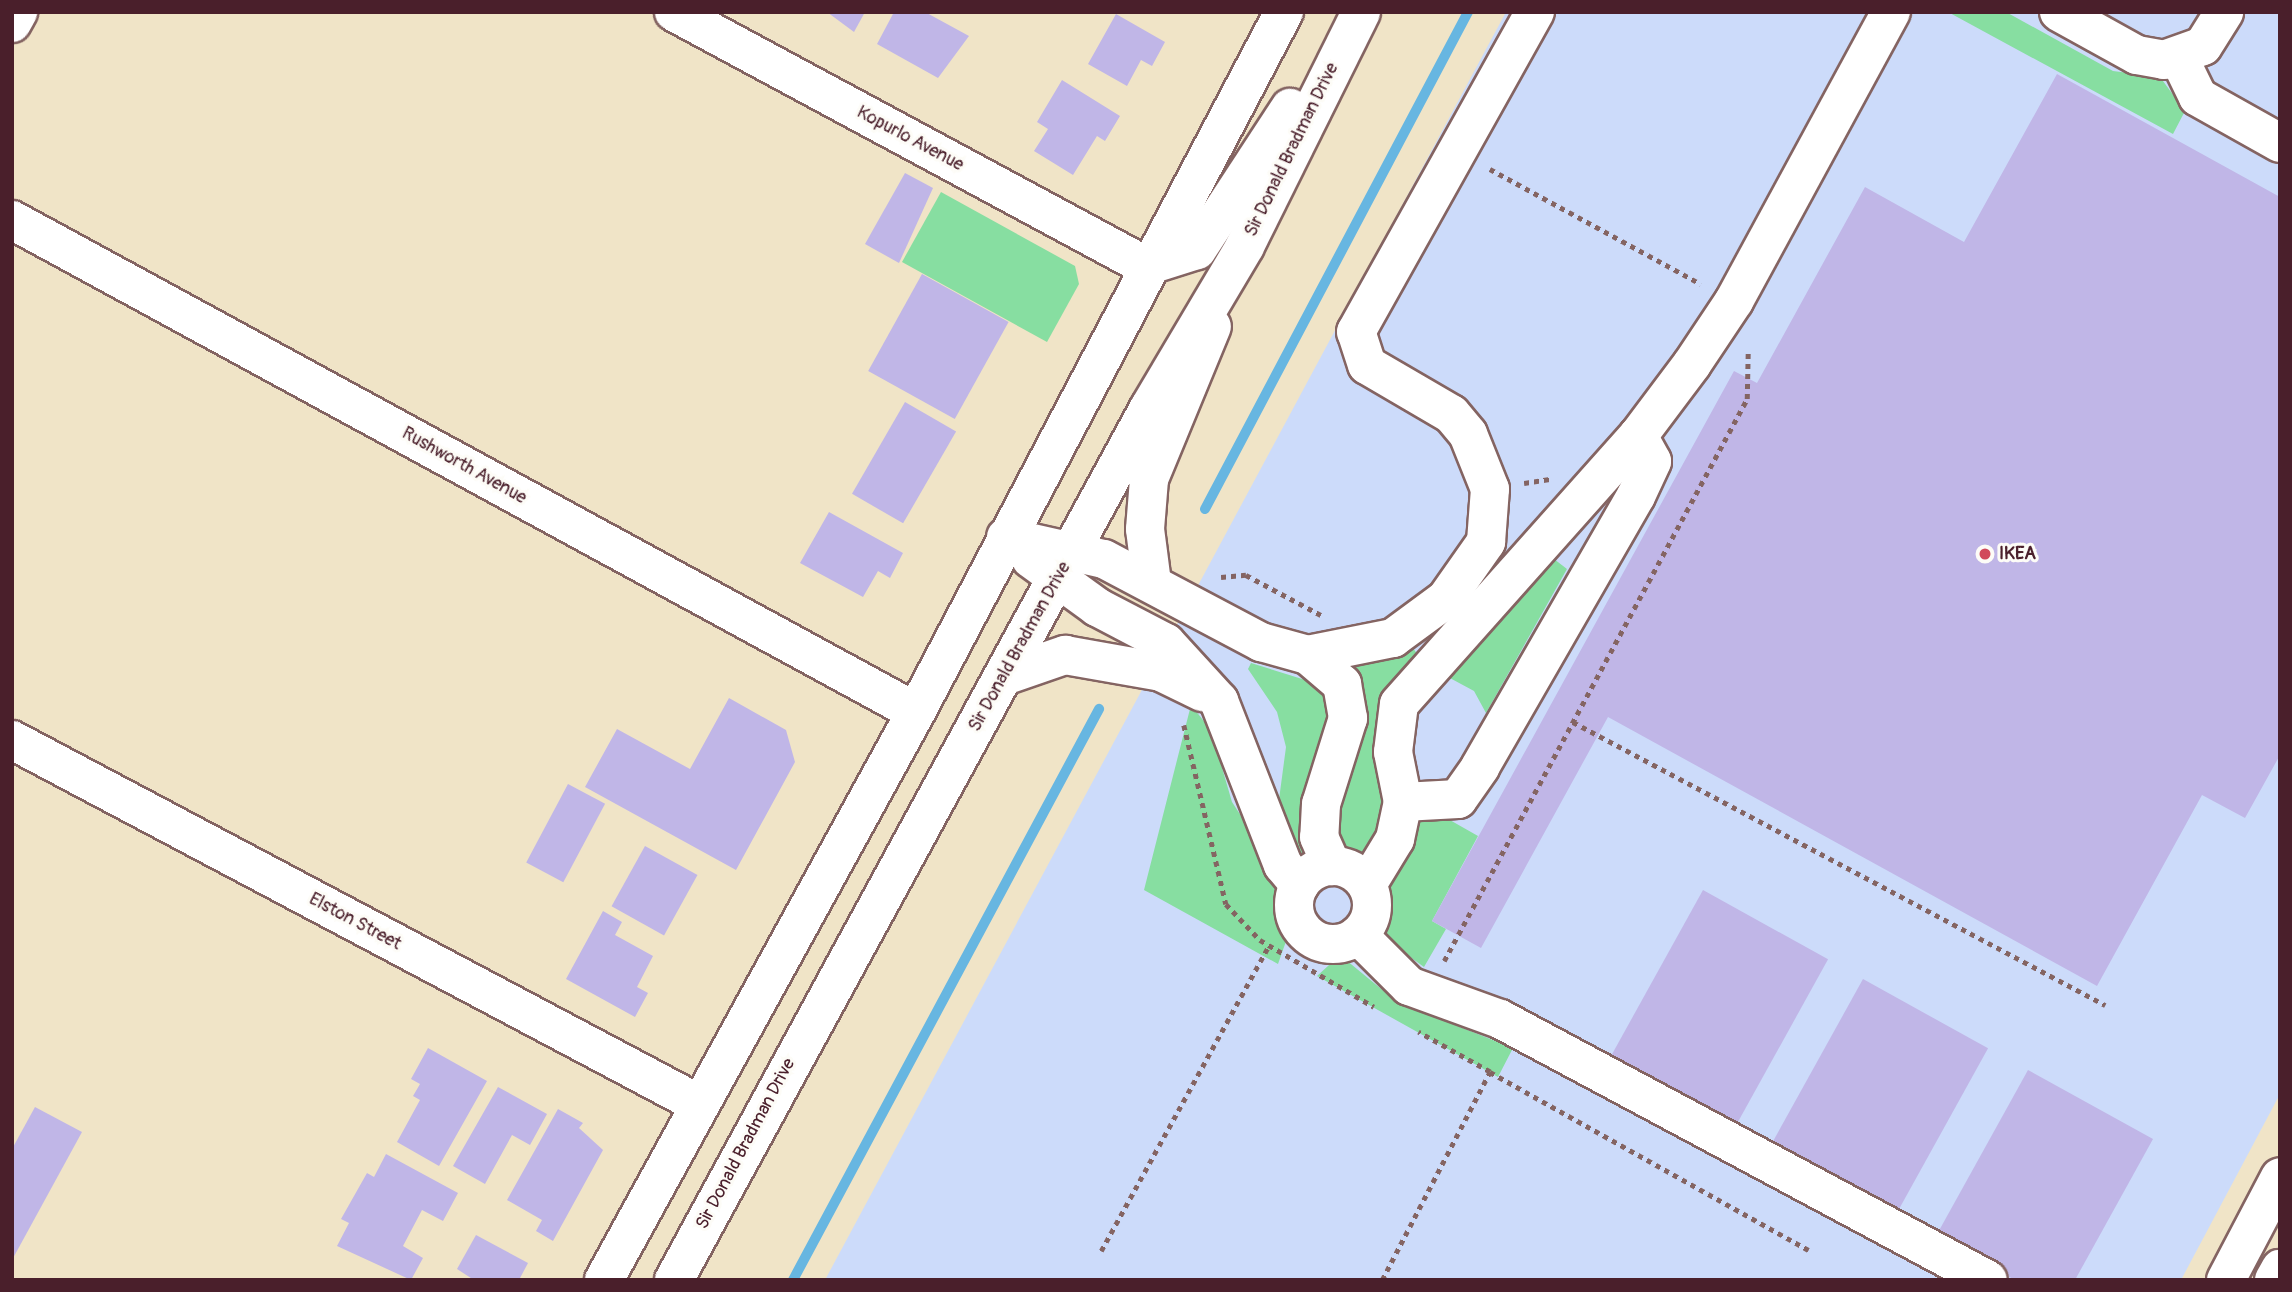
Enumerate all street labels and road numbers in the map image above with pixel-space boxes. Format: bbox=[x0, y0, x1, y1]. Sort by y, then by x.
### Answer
street label: Sir Donald Bradman Drive bbox=[1241, 60, 1343, 240]
street label: Kopurlo Avenue bbox=[853, 102, 967, 176]
street label: Rushworth Avenue bbox=[398, 423, 530, 509]
street label: Sir Donald Bradman Drive bbox=[964, 558, 1076, 736]
street label: Elston Street bbox=[305, 889, 405, 955]
street label: Sir Donald Bradman Drive bbox=[692, 1055, 800, 1233]

